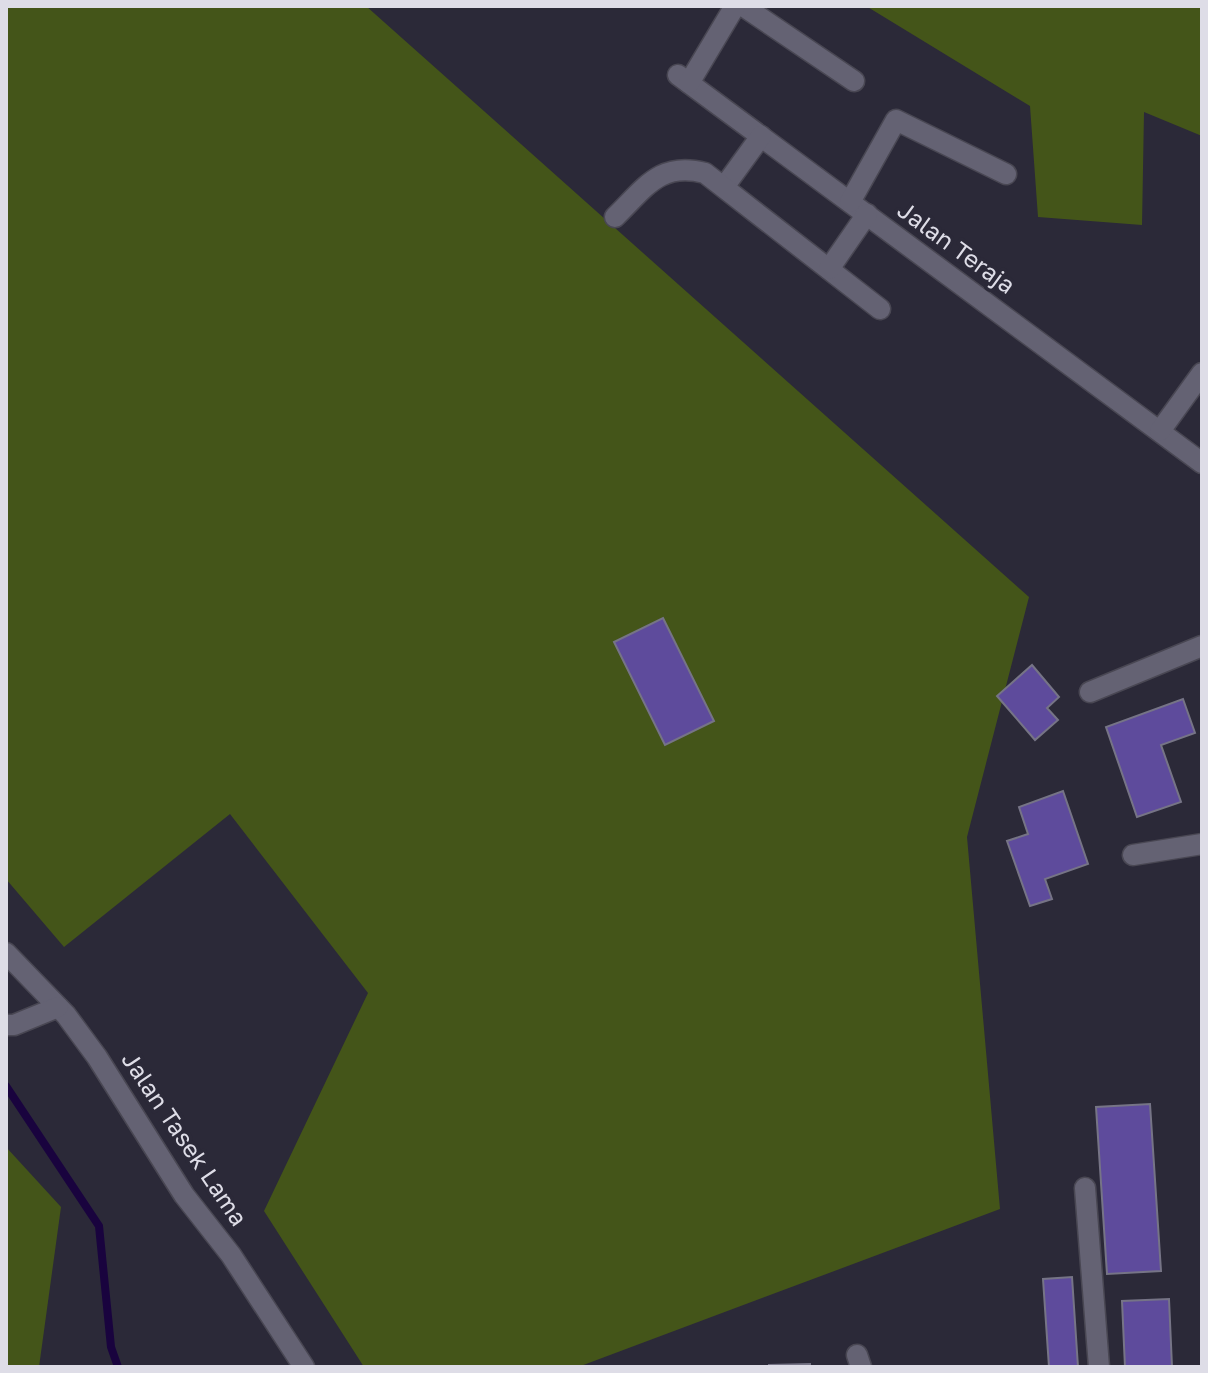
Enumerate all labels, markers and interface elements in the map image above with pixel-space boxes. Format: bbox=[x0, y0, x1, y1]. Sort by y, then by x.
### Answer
street label: Jalan Teraja bbox=[892, 194, 1021, 299]
street label: Jalan Tasek Lama bbox=[116, 1046, 254, 1231]

